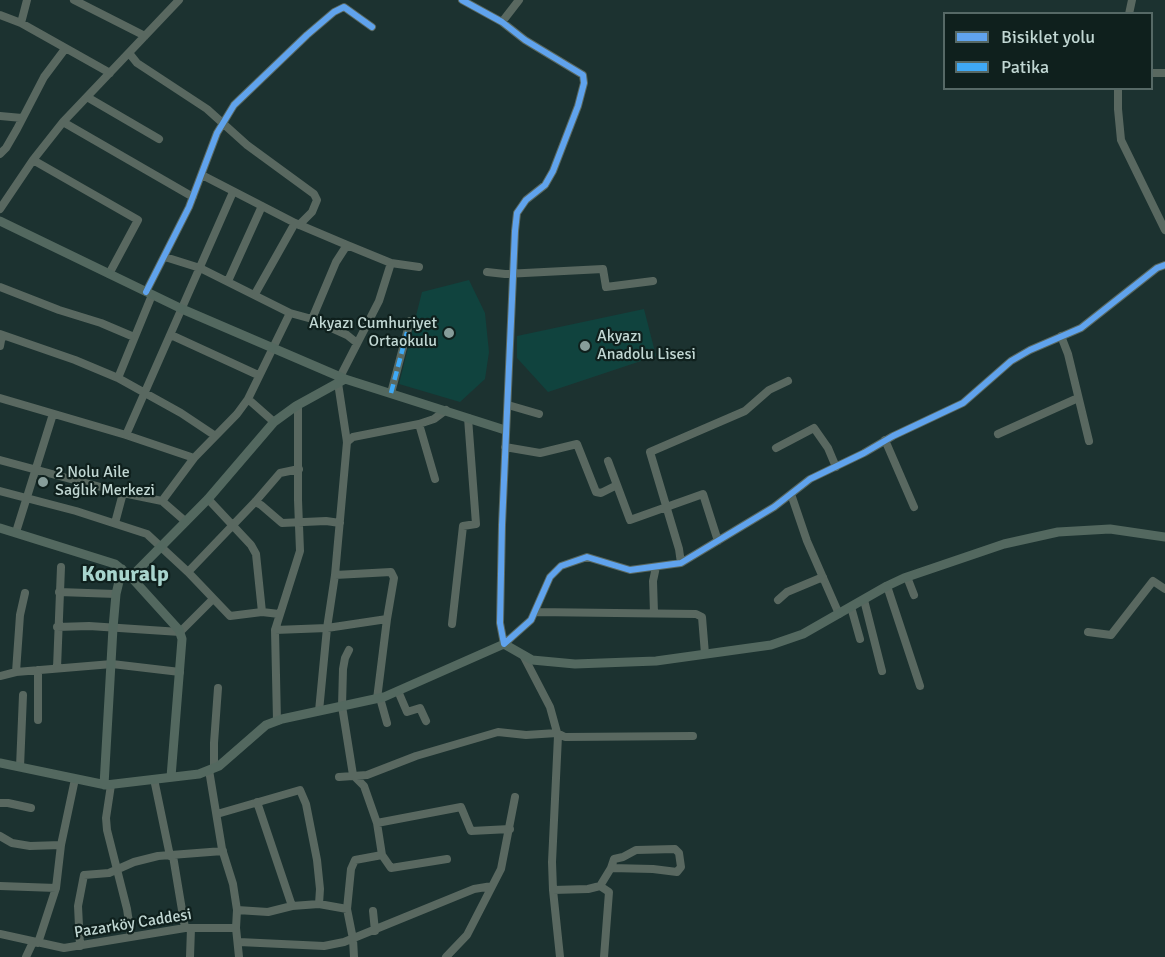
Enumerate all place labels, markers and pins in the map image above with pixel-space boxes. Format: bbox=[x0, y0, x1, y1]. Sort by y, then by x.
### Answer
place label: Akyazı Cumhuriyet Ortaokulu bbox=[309, 314, 437, 352]
marker: Akyazı Cumhuriyet Ortaokulu bbox=[442, 326, 456, 340]
place label: Akyazı Anadolu Lisesi bbox=[597, 327, 696, 365]
marker: Akyazı Anadolu Lisesi bbox=[578, 339, 592, 353]
place label: 2 Nolu Aile Sağlık Merkezi bbox=[55, 463, 155, 501]
marker: 2 Nolu Aile Sağlık Merkezi bbox=[36, 475, 50, 489]

